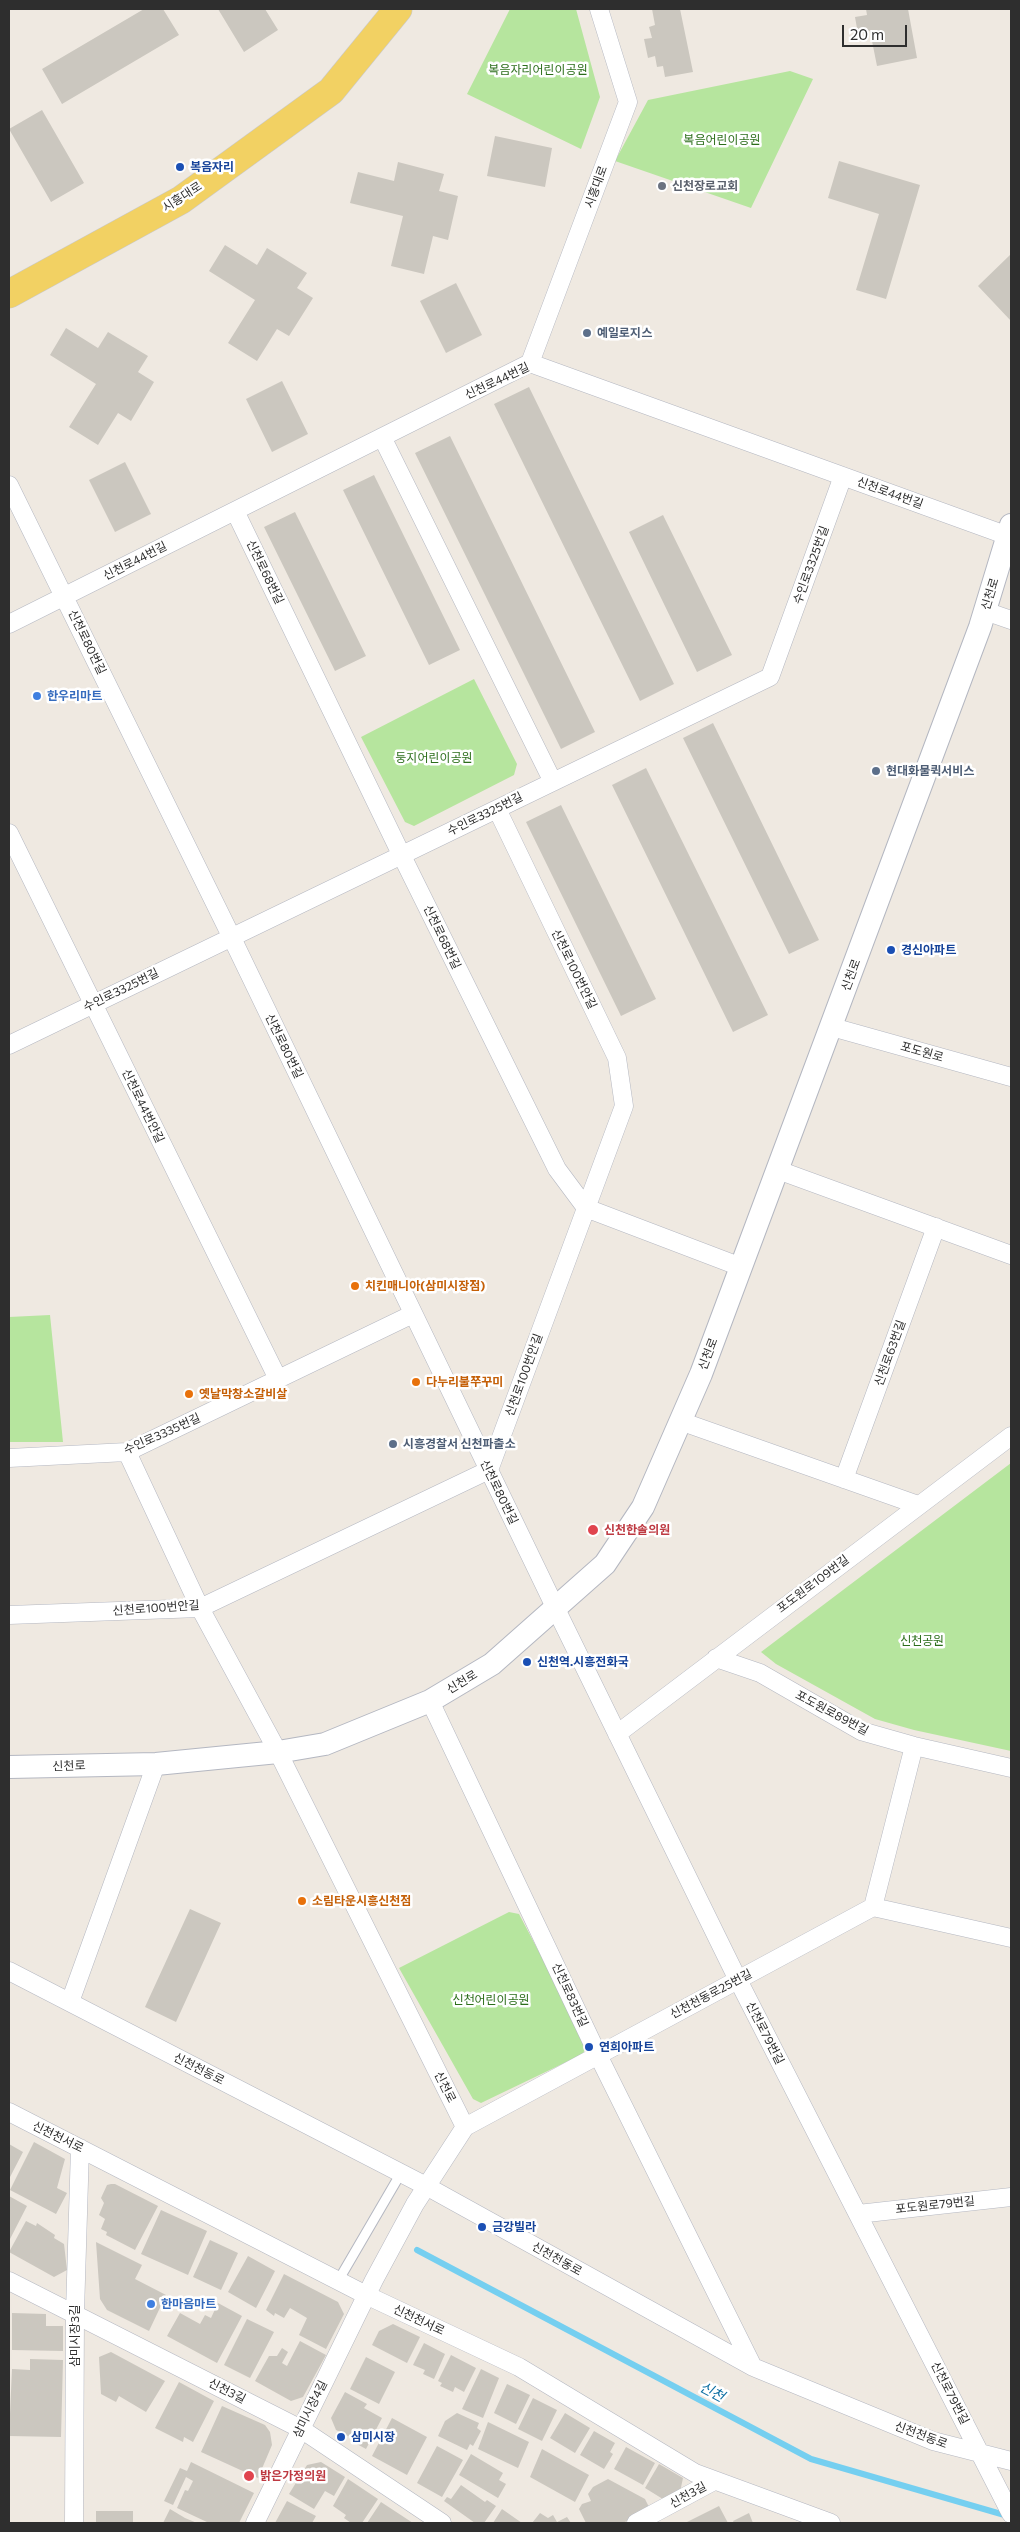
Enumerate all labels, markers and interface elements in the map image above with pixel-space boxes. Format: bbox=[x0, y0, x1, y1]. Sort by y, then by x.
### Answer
scale bar bbox=[845, 15, 910, 47]
text: 20 m bbox=[850, 25, 884, 43]
park label: 복음자리어린이공원 bbox=[488, 63, 588, 77]
park label: 복음어린이공원 bbox=[683, 133, 761, 147]
place label: 복음자리 bbox=[190, 160, 234, 174]
marker: 복음자리 bbox=[174, 161, 186, 173]
street label: 시흥대로 bbox=[582, 164, 610, 210]
street label: 시흥대로 bbox=[160, 179, 204, 215]
place label: 신천장로교회 bbox=[672, 179, 738, 193]
marker: 신천장로교회 bbox=[656, 180, 668, 192]
place label: 예일로지스 bbox=[597, 326, 652, 340]
marker: 예일로지스 bbox=[581, 327, 593, 339]
street label: 신천로44번길 bbox=[462, 360, 532, 402]
street label: 신천로44번길 bbox=[855, 474, 925, 512]
street label: 수인로3325번길 bbox=[790, 524, 832, 606]
street label: 신천로68번길 bbox=[243, 537, 287, 607]
street label: 신천로44번길 bbox=[101, 539, 169, 583]
street label: 신천로 bbox=[978, 576, 1002, 612]
street label: 신천로80번길 bbox=[65, 607, 109, 677]
place label: 한우리마트 bbox=[47, 689, 102, 703]
marker: 한우리마트 bbox=[31, 690, 43, 702]
park label: 둥지어린이공원 bbox=[395, 751, 473, 765]
place label: 현대화물퀵서비스 bbox=[886, 764, 974, 778]
marker: 현대화물퀵서비스 bbox=[870, 765, 882, 777]
street label: 수인로3325번길 bbox=[445, 789, 525, 839]
street label: 신천로68번길 bbox=[420, 902, 464, 972]
street label: 신천로100번안길 bbox=[548, 927, 600, 1011]
place label: 경신아파트 bbox=[901, 943, 956, 957]
marker: 경신아파트 bbox=[885, 944, 897, 956]
street label: 신천로 bbox=[839, 957, 863, 993]
street label: 수인로3325번길 bbox=[81, 965, 161, 1015]
street label: 신천로80번길 bbox=[262, 1011, 306, 1081]
street label: 포도원로 bbox=[899, 1039, 945, 1065]
street label: 신천로44번안길 bbox=[119, 1067, 167, 1145]
place label: 치킨매니아(삼미시장점) bbox=[365, 1279, 485, 1293]
marker: 치킨매니아(삼미시장점) bbox=[349, 1280, 361, 1292]
street label: 신천로63번길 bbox=[871, 1318, 909, 1388]
street label: 신천로100번안길 bbox=[502, 1332, 546, 1418]
street label: 신천로 bbox=[695, 1336, 721, 1372]
place label: 다누리불쭈꾸미 bbox=[426, 1375, 503, 1389]
marker: 다누리불쭈꾸미 bbox=[410, 1376, 422, 1388]
place label: 옛날막창소갈비살 bbox=[199, 1387, 287, 1401]
marker: 옛날막창소갈비살 bbox=[183, 1388, 195, 1400]
street label: 수인로3335번길 bbox=[121, 1411, 203, 1457]
place label: 시흥경찰서 신천파출소 bbox=[403, 1437, 516, 1451]
marker: 시흥경찰서 신천파출소 bbox=[387, 1438, 399, 1450]
street label: 신천로80번길 bbox=[477, 1457, 521, 1527]
marker: 신천한솔의원 bbox=[586, 1523, 600, 1537]
place label: 신천한솔의원 bbox=[604, 1523, 670, 1537]
street label: 포도원로109번길 bbox=[774, 1552, 852, 1616]
street label: 신천로100번안길 bbox=[112, 1598, 200, 1618]
park label: 신천공원 bbox=[900, 1634, 944, 1648]
place label: 신천역.시흥전화국 bbox=[537, 1655, 628, 1669]
marker: 신천역.시흥전화국 bbox=[521, 1656, 533, 1668]
street label: 신천로 bbox=[444, 1667, 480, 1697]
street label: 포도원로89번길 bbox=[793, 1688, 871, 1738]
street label: 신천로 bbox=[52, 1758, 86, 1774]
place label: 소림타운시흥신천점 bbox=[312, 1894, 411, 1908]
marker: 소림타운시흥신천점 bbox=[296, 1895, 308, 1907]
street label: 신천로83번길 bbox=[549, 1961, 591, 2029]
street label: 신천천동로25번길 bbox=[668, 1966, 754, 2022]
park label: 신천어린이공원 bbox=[452, 1993, 530, 2007]
street label: 신천로79번길 bbox=[743, 1999, 787, 2067]
place label: 연희아파트 bbox=[599, 2040, 654, 2054]
marker: 연희아파트 bbox=[583, 2041, 595, 2053]
street label: 신천천동로 bbox=[171, 2050, 227, 2088]
street label: 신천로 bbox=[431, 2069, 459, 2105]
street label: 신천천서로 bbox=[30, 2118, 86, 2156]
street label: 포도원로79번길 bbox=[895, 2194, 975, 2216]
place label: 금강빌라 bbox=[492, 2220, 536, 2234]
marker: 금강빌라 bbox=[476, 2221, 488, 2233]
street label: 신천천동로 bbox=[529, 2239, 585, 2279]
place label: 한마음마트 bbox=[161, 2297, 216, 2311]
marker: 한마음마트 bbox=[145, 2298, 157, 2310]
street label: 신천천서로 bbox=[391, 2302, 447, 2338]
street label: 삼미시장3길 bbox=[68, 2305, 82, 2367]
street label: 신천로79번길 bbox=[928, 2359, 972, 2427]
street label: 신천3길 bbox=[206, 2376, 248, 2406]
street label: 삼미시장4길 bbox=[290, 2378, 330, 2440]
water label: 신천 bbox=[697, 2379, 727, 2405]
street label: 신천천동로 bbox=[893, 2419, 949, 2451]
place label: 삼미시장 bbox=[351, 2430, 395, 2444]
marker: 삼미시장 bbox=[335, 2431, 347, 2443]
marker: 밝은가정의원 bbox=[242, 2469, 256, 2483]
place label: 밝은가정의원 bbox=[260, 2469, 326, 2483]
street label: 신천3길 bbox=[667, 2479, 709, 2511]

